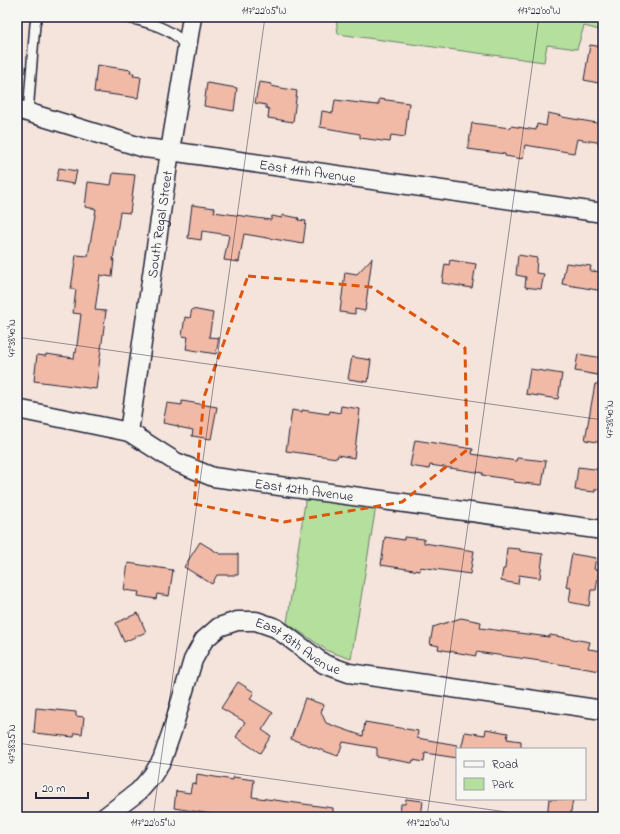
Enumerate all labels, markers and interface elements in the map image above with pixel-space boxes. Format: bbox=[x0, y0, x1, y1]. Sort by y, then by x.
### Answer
text: 117°22'05"W bbox=[242, 4, 286, 19]
text: 117°22'00"W bbox=[518, 4, 561, 19]
street label: East 11th Avenue bbox=[258, 155, 358, 190]
street label: South Regal Street bbox=[143, 169, 179, 279]
text: 47°38'40"N bbox=[5, 319, 20, 357]
text: 47°38'40"N bbox=[603, 400, 618, 438]
street label: East 12th Avenue bbox=[253, 474, 355, 508]
street label: East 13th Avenue bbox=[252, 612, 344, 681]
text: 47°38'35"N bbox=[5, 724, 20, 763]
legend bbox=[456, 748, 586, 800]
text: Road bbox=[492, 756, 518, 774]
scale bar bbox=[36, 774, 88, 800]
text: Park bbox=[492, 776, 514, 794]
text: 20 m bbox=[42, 780, 65, 798]
text: 117°22'05"W bbox=[131, 816, 175, 831]
text: 117°22'00"W bbox=[407, 816, 450, 831]

